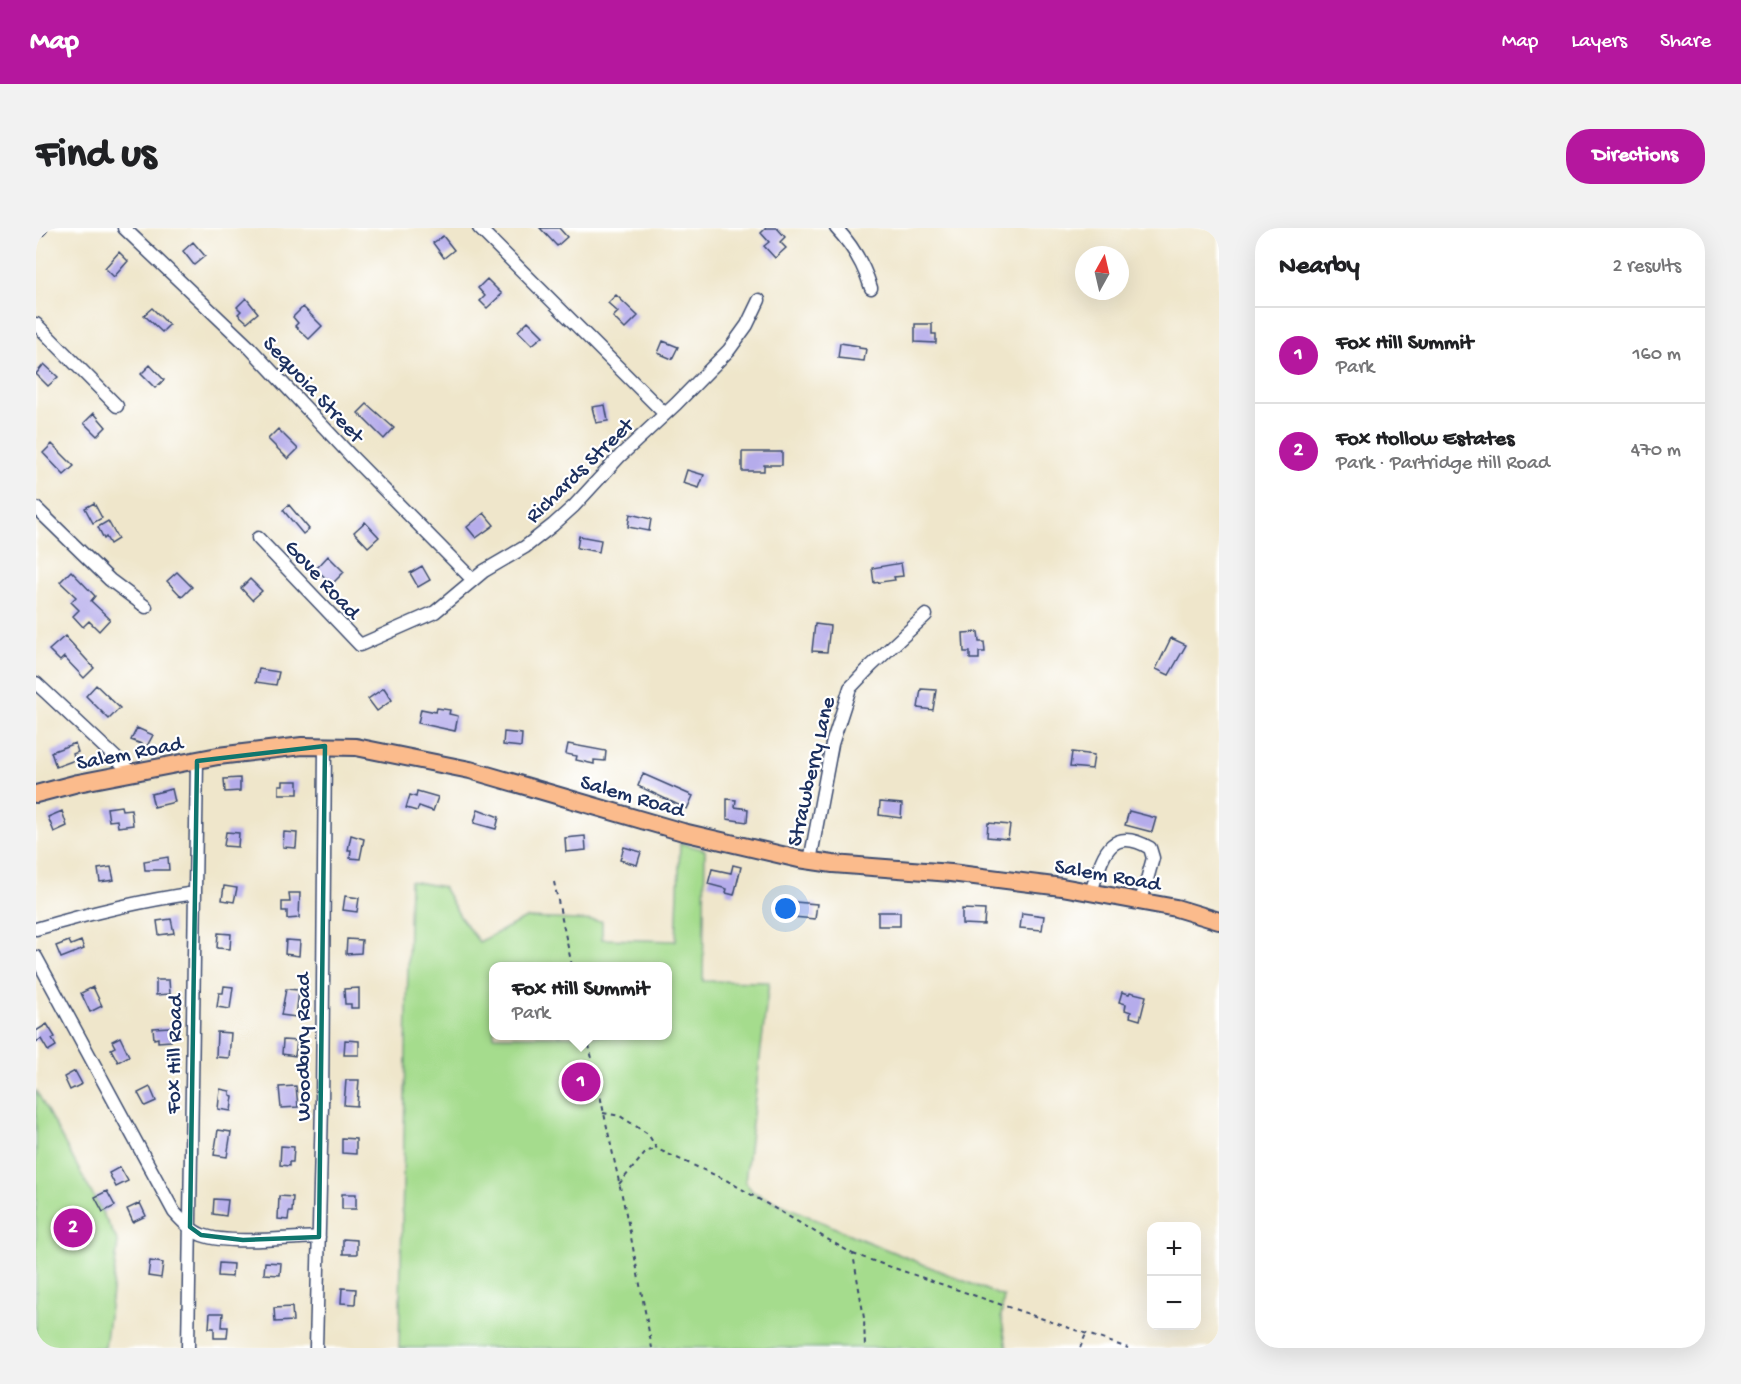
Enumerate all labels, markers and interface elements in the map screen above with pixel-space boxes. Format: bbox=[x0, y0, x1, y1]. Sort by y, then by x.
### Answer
text: Map bbox=[30, 26, 79, 59]
text: Map bbox=[1502, 30, 1538, 55]
text: Layers bbox=[1571, 30, 1627, 55]
text: Share bbox=[1660, 30, 1711, 55]
button: Directions bbox=[1566, 129, 1705, 184]
text: Find us bbox=[36, 132, 156, 181]
north arrow bbox=[1075, 246, 1129, 300]
text: Nearby bbox=[1279, 252, 1360, 283]
text: 2 results bbox=[1612, 256, 1681, 279]
text: Fox Hill Summit bbox=[1336, 331, 1473, 357]
street label: Sequoia Street bbox=[256, 332, 370, 451]
text: 1 bbox=[1294, 344, 1303, 367]
text: 160 m bbox=[1632, 344, 1681, 367]
text: Park bbox=[1336, 357, 1374, 380]
street label: Richards Street bbox=[521, 412, 642, 530]
text: Fox Hollow Estates bbox=[1336, 427, 1514, 453]
text: 2 bbox=[1294, 440, 1303, 463]
text: 470 m bbox=[1631, 440, 1681, 463]
text: Park · Partridge Hill Road bbox=[1336, 453, 1550, 476]
street label: Gove Road bbox=[278, 535, 366, 628]
street label: Strawberry Lane bbox=[783, 694, 843, 849]
street label: Salem Road bbox=[75, 732, 187, 778]
street label: Salem Road bbox=[577, 771, 689, 826]
street label: Salem Road bbox=[1052, 855, 1165, 899]
your location bbox=[771, 894, 800, 923]
popup bbox=[489, 962, 672, 1040]
street label: Woodbury Road bbox=[292, 971, 318, 1121]
text: Fox Hill Summit bbox=[512, 977, 649, 1003]
street label: Fox Hill Road bbox=[162, 992, 190, 1115]
text: Park bbox=[512, 1003, 550, 1026]
pin: 1 bbox=[562, 1060, 600, 1104]
pin: 2 bbox=[54, 1206, 93, 1250]
map controls bbox=[1147, 1222, 1201, 1330]
button: + bbox=[1147, 1222, 1201, 1276]
button: − bbox=[1147, 1276, 1201, 1330]

